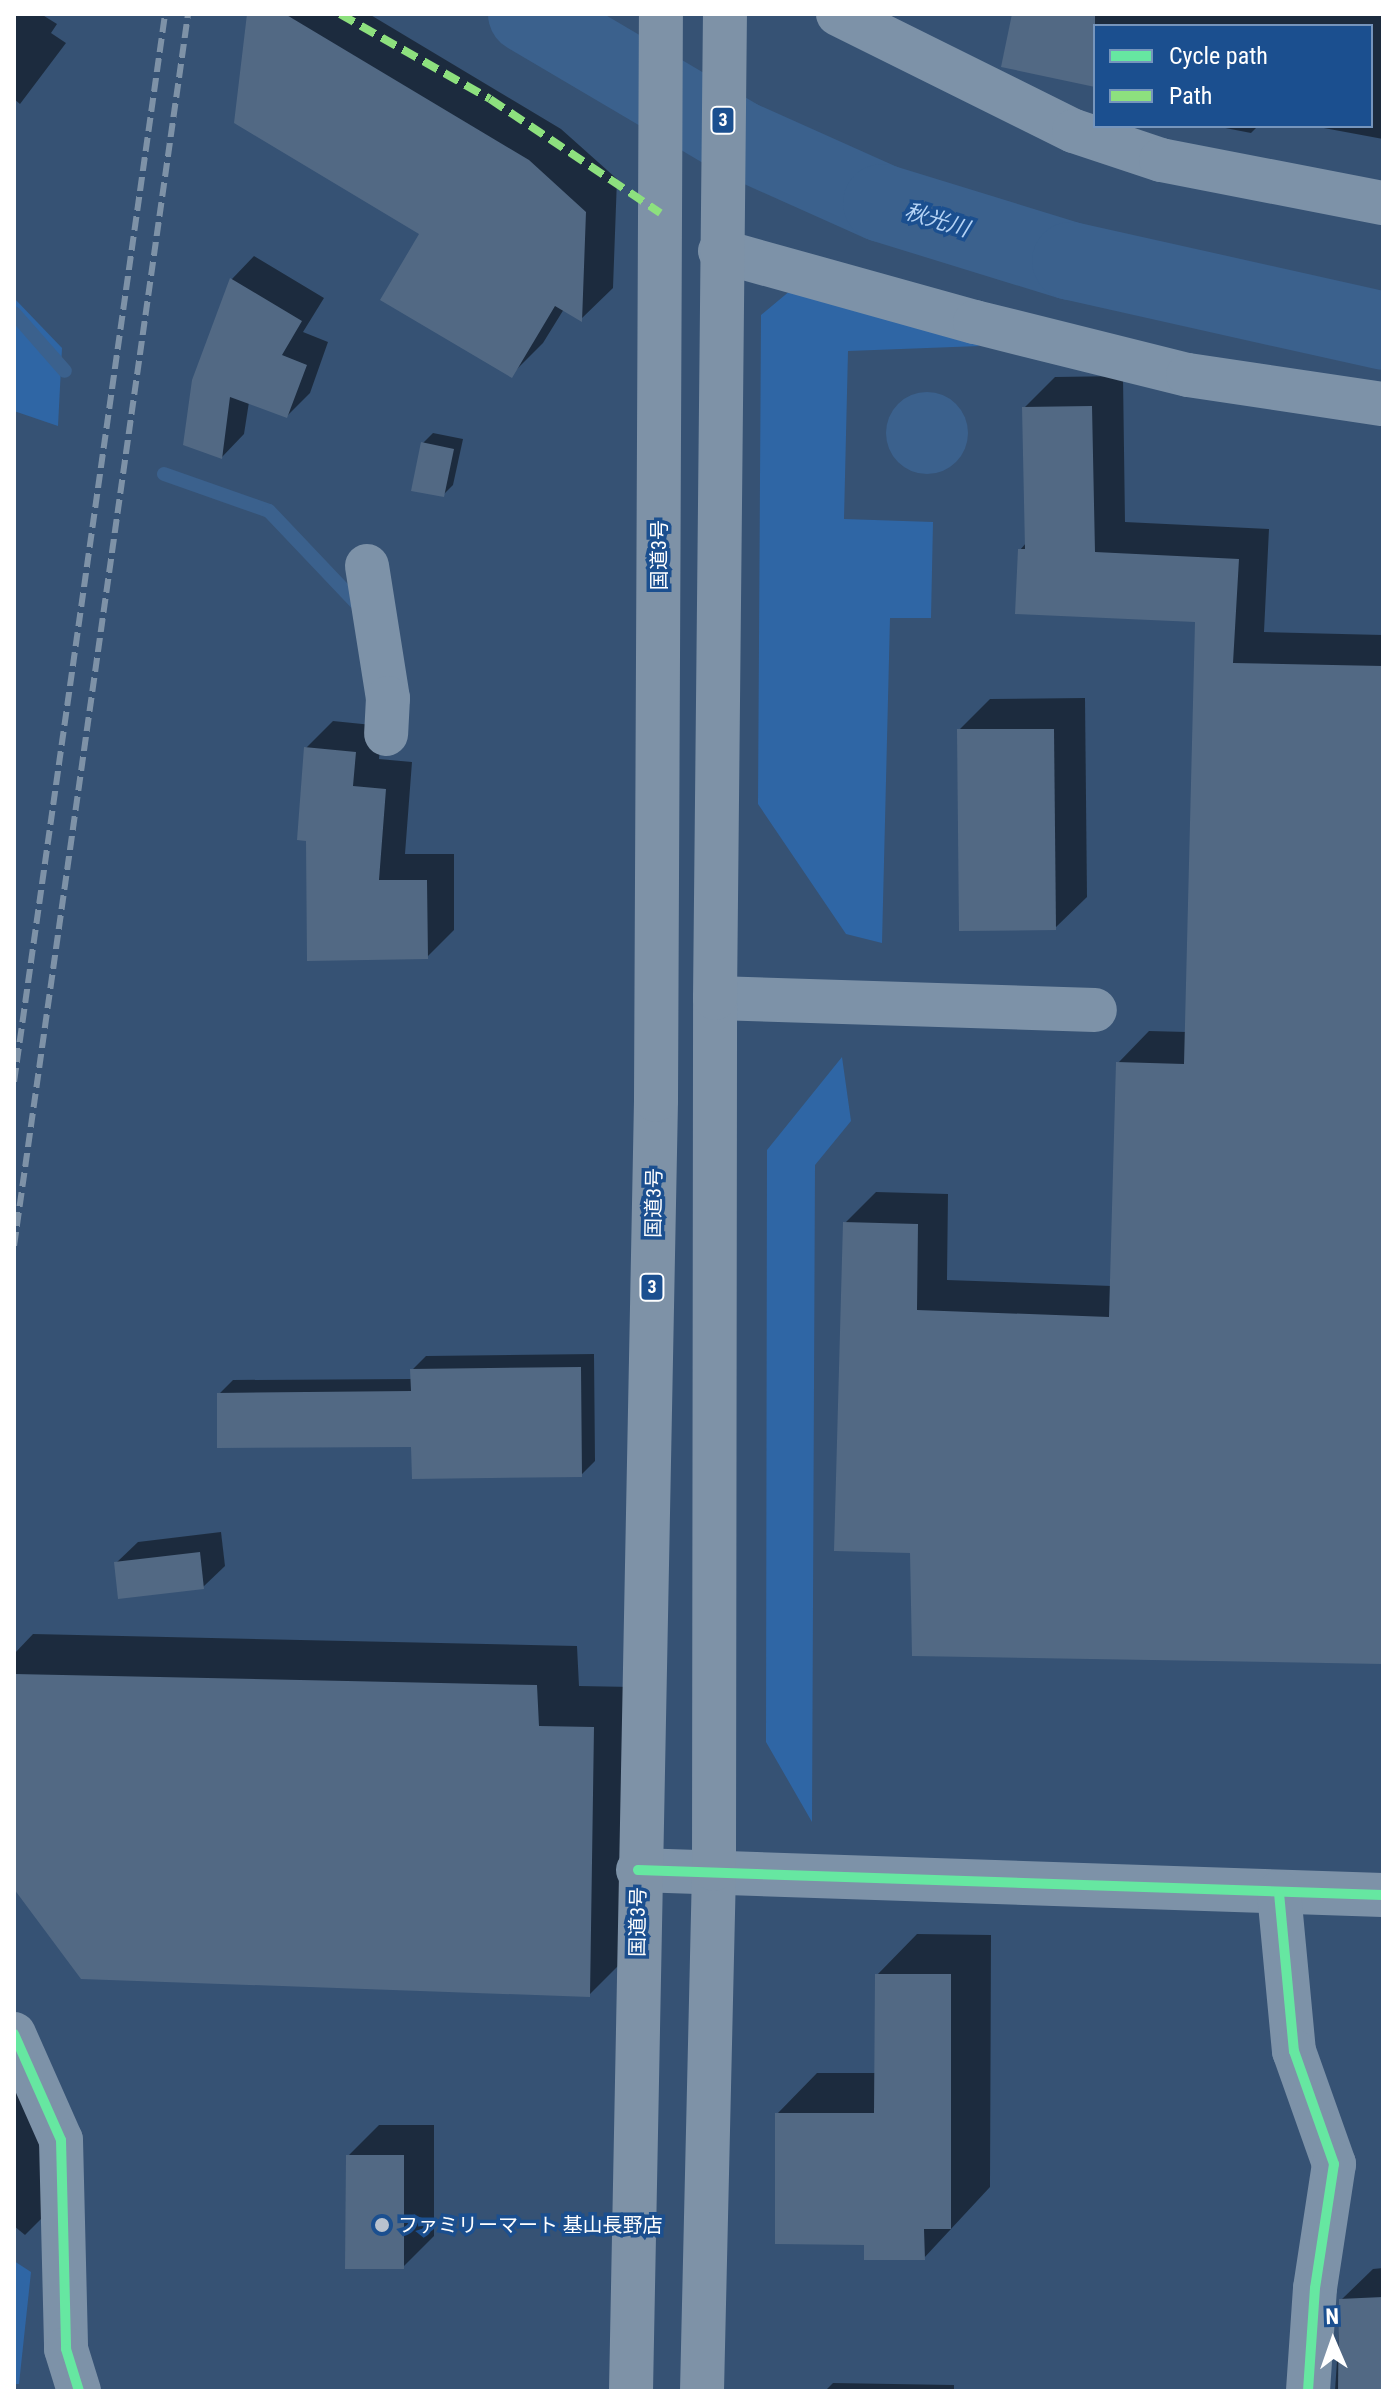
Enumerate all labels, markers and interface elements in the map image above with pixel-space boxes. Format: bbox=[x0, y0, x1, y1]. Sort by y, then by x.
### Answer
legend bbox=[1093, 24, 1373, 128]
text: Cycle path bbox=[1169, 42, 1268, 70]
text: Path bbox=[1169, 82, 1212, 110]
road number: 3 bbox=[709, 106, 737, 134]
water label: 秋光川 bbox=[902, 198, 972, 242]
street label: 国道3号 bbox=[647, 520, 671, 590]
street label: 国道3号 bbox=[641, 1168, 667, 1238]
road number: 3 bbox=[638, 1273, 666, 1301]
street label: 国道3号 bbox=[625, 1887, 651, 1957]
place label: ファミリーマート 基山長野店 bbox=[398, 2213, 663, 2237]
marker: ファミリーマート 基山長野店 bbox=[373, 2216, 391, 2234]
north arrow bbox=[1293, 2301, 1373, 2381]
text: N bbox=[1325, 2304, 1339, 2329]

